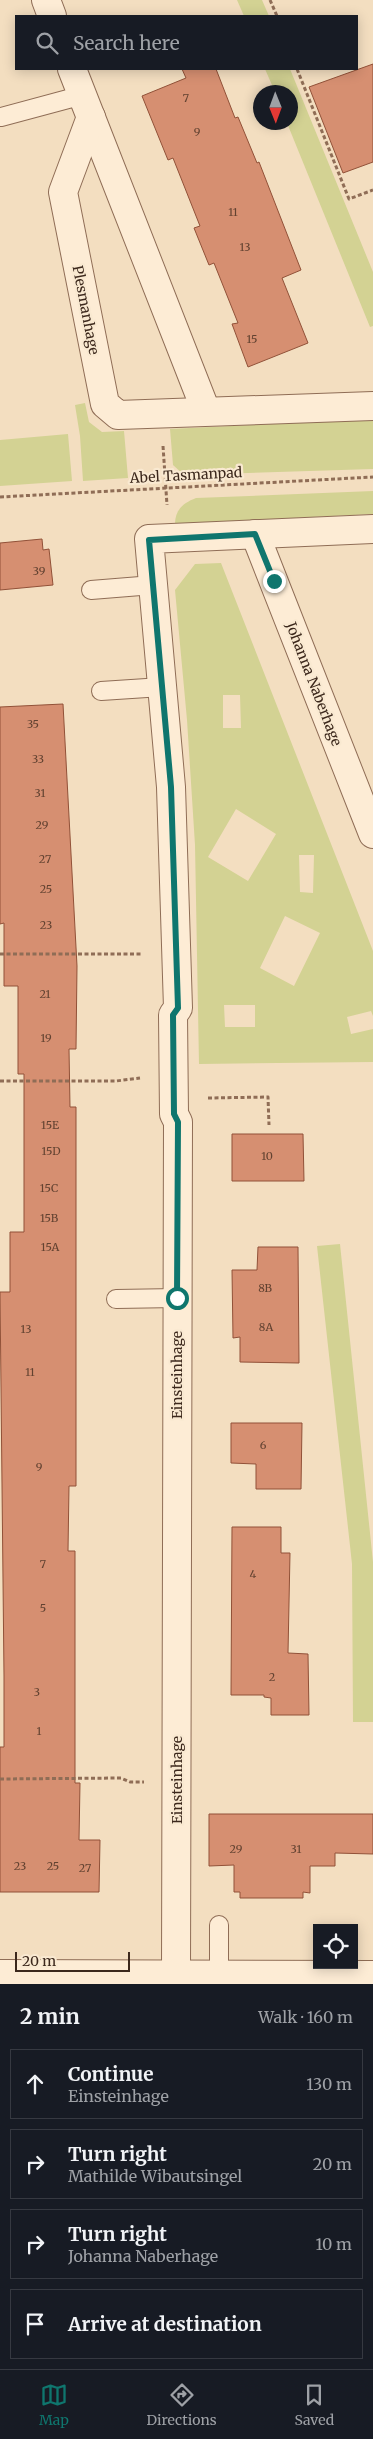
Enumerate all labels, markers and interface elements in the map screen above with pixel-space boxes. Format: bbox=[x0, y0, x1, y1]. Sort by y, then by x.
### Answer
search box bbox=[15, 15, 358, 70]
icon: search bbox=[33, 29, 61, 57]
text: Search here bbox=[73, 31, 180, 55]
north arrow bbox=[253, 85, 298, 130]
house number: 7 bbox=[183, 91, 189, 105]
house number: 9 bbox=[194, 125, 201, 139]
house number: 11 bbox=[228, 205, 238, 219]
house number: 13 bbox=[240, 240, 250, 254]
street label: Plesmanhage bbox=[69, 264, 103, 356]
house number: 15 bbox=[246, 332, 258, 346]
street label: Abel Tasmanpad bbox=[128, 463, 243, 487]
house number: 39 bbox=[33, 564, 46, 578]
route end bbox=[263, 570, 286, 593]
street label: Johanna Naberhage bbox=[282, 619, 346, 749]
house number: 35 bbox=[27, 717, 39, 731]
house number: 33 bbox=[32, 752, 44, 766]
house number: 31 bbox=[35, 786, 45, 800]
house number: 29 bbox=[36, 818, 49, 832]
house number: 27 bbox=[39, 852, 51, 866]
house number: 25 bbox=[40, 882, 52, 896]
house number: 23 bbox=[40, 918, 52, 932]
house number: 21 bbox=[39, 987, 51, 1001]
house number: 19 bbox=[40, 1031, 52, 1045]
house number: 15E bbox=[41, 1118, 59, 1132]
house number: 15D bbox=[41, 1144, 61, 1158]
house number: 10 bbox=[261, 1149, 273, 1163]
house number: 15C bbox=[40, 1181, 58, 1195]
house number: 15B bbox=[40, 1211, 59, 1225]
house number: 15A bbox=[41, 1240, 59, 1254]
house number: 8B bbox=[258, 1281, 273, 1295]
route start bbox=[166, 1287, 189, 1310]
house number: 8A bbox=[259, 1320, 273, 1334]
house number: 13 bbox=[21, 1322, 31, 1336]
street label: Einsteinhage bbox=[168, 1331, 186, 1419]
house number: 11 bbox=[25, 1365, 35, 1379]
house number: 6 bbox=[260, 1438, 267, 1452]
house number: 9 bbox=[36, 1460, 43, 1474]
house number: 7 bbox=[40, 1557, 46, 1571]
house number: 4 bbox=[250, 1567, 257, 1581]
house number: 5 bbox=[40, 1601, 46, 1615]
house number: 2 bbox=[269, 1670, 275, 1684]
house number: 3 bbox=[34, 1685, 40, 1699]
house number: 1 bbox=[37, 1724, 42, 1738]
street label: Einsteinhage bbox=[168, 1736, 186, 1824]
house number: 29 bbox=[230, 1842, 243, 1856]
house number: 31 bbox=[291, 1842, 301, 1856]
house number: 23 bbox=[14, 1859, 26, 1873]
house number: 25 bbox=[47, 1859, 59, 1873]
house number: 27 bbox=[79, 1861, 91, 1875]
map controls bbox=[313, 1924, 358, 1969]
button: locate bbox=[313, 1924, 358, 1969]
scale bar bbox=[15, 1949, 130, 1972]
text: 20 m bbox=[22, 1952, 56, 1970]
text: 2 min bbox=[20, 2003, 80, 2030]
text: Walk · 160 m bbox=[258, 2007, 353, 2027]
text: Continue bbox=[68, 2062, 154, 2086]
icon: ahead bbox=[21, 2070, 49, 2098]
text: 130 m bbox=[306, 2074, 352, 2094]
text: Einsteinhage bbox=[68, 2086, 169, 2106]
text: Turn right bbox=[68, 2142, 167, 2166]
icon: right bbox=[21, 2150, 49, 2178]
text: 20 m bbox=[313, 2154, 352, 2174]
text: Mathilde Wibautsingel bbox=[68, 2166, 242, 2186]
text: Turn right bbox=[68, 2222, 167, 2246]
icon: right bbox=[21, 2230, 49, 2258]
text: 10 m bbox=[315, 2234, 352, 2254]
text: Johanna Naberhage bbox=[68, 2246, 218, 2266]
icon: arrive bbox=[21, 2310, 49, 2338]
text: Arrive at destination bbox=[68, 2312, 262, 2336]
tab: Map bbox=[39, 2381, 69, 2429]
tab: Directions bbox=[147, 2381, 217, 2429]
tab: Saved bbox=[294, 2381, 334, 2429]

